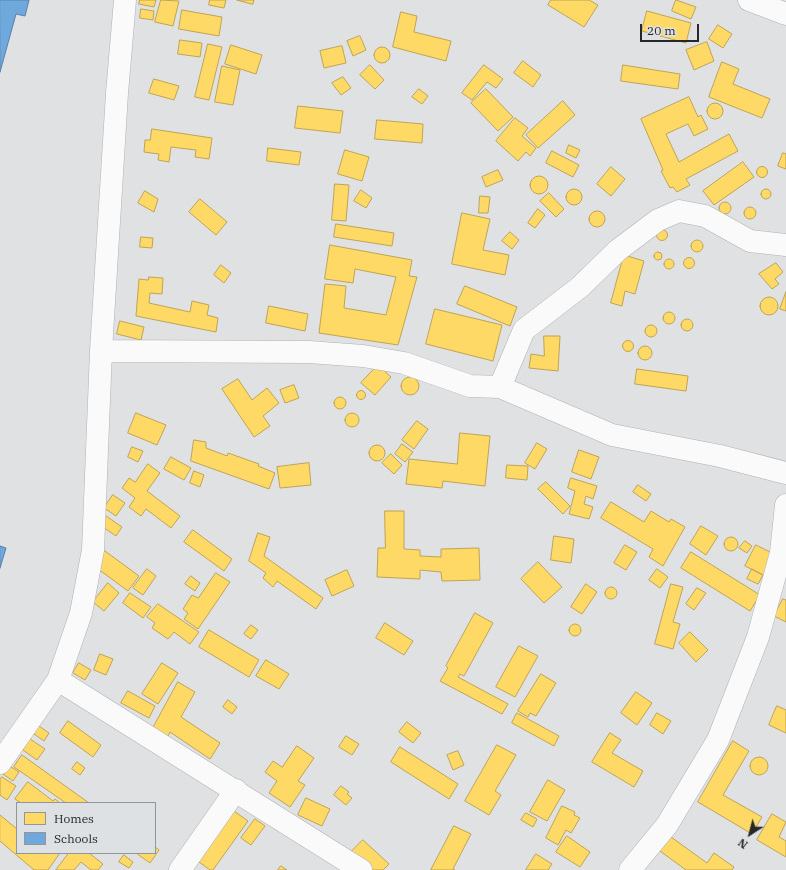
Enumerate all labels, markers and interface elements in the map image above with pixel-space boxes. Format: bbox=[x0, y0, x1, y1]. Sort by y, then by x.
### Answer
scale bar bbox=[642, 16, 701, 42]
text: 20 m bbox=[647, 23, 676, 38]
legend bbox=[16, 802, 156, 854]
text: Homes bbox=[54, 811, 94, 826]
north arrow bbox=[730, 814, 770, 854]
text: Schools bbox=[54, 831, 98, 846]
text: N bbox=[735, 835, 751, 852]

